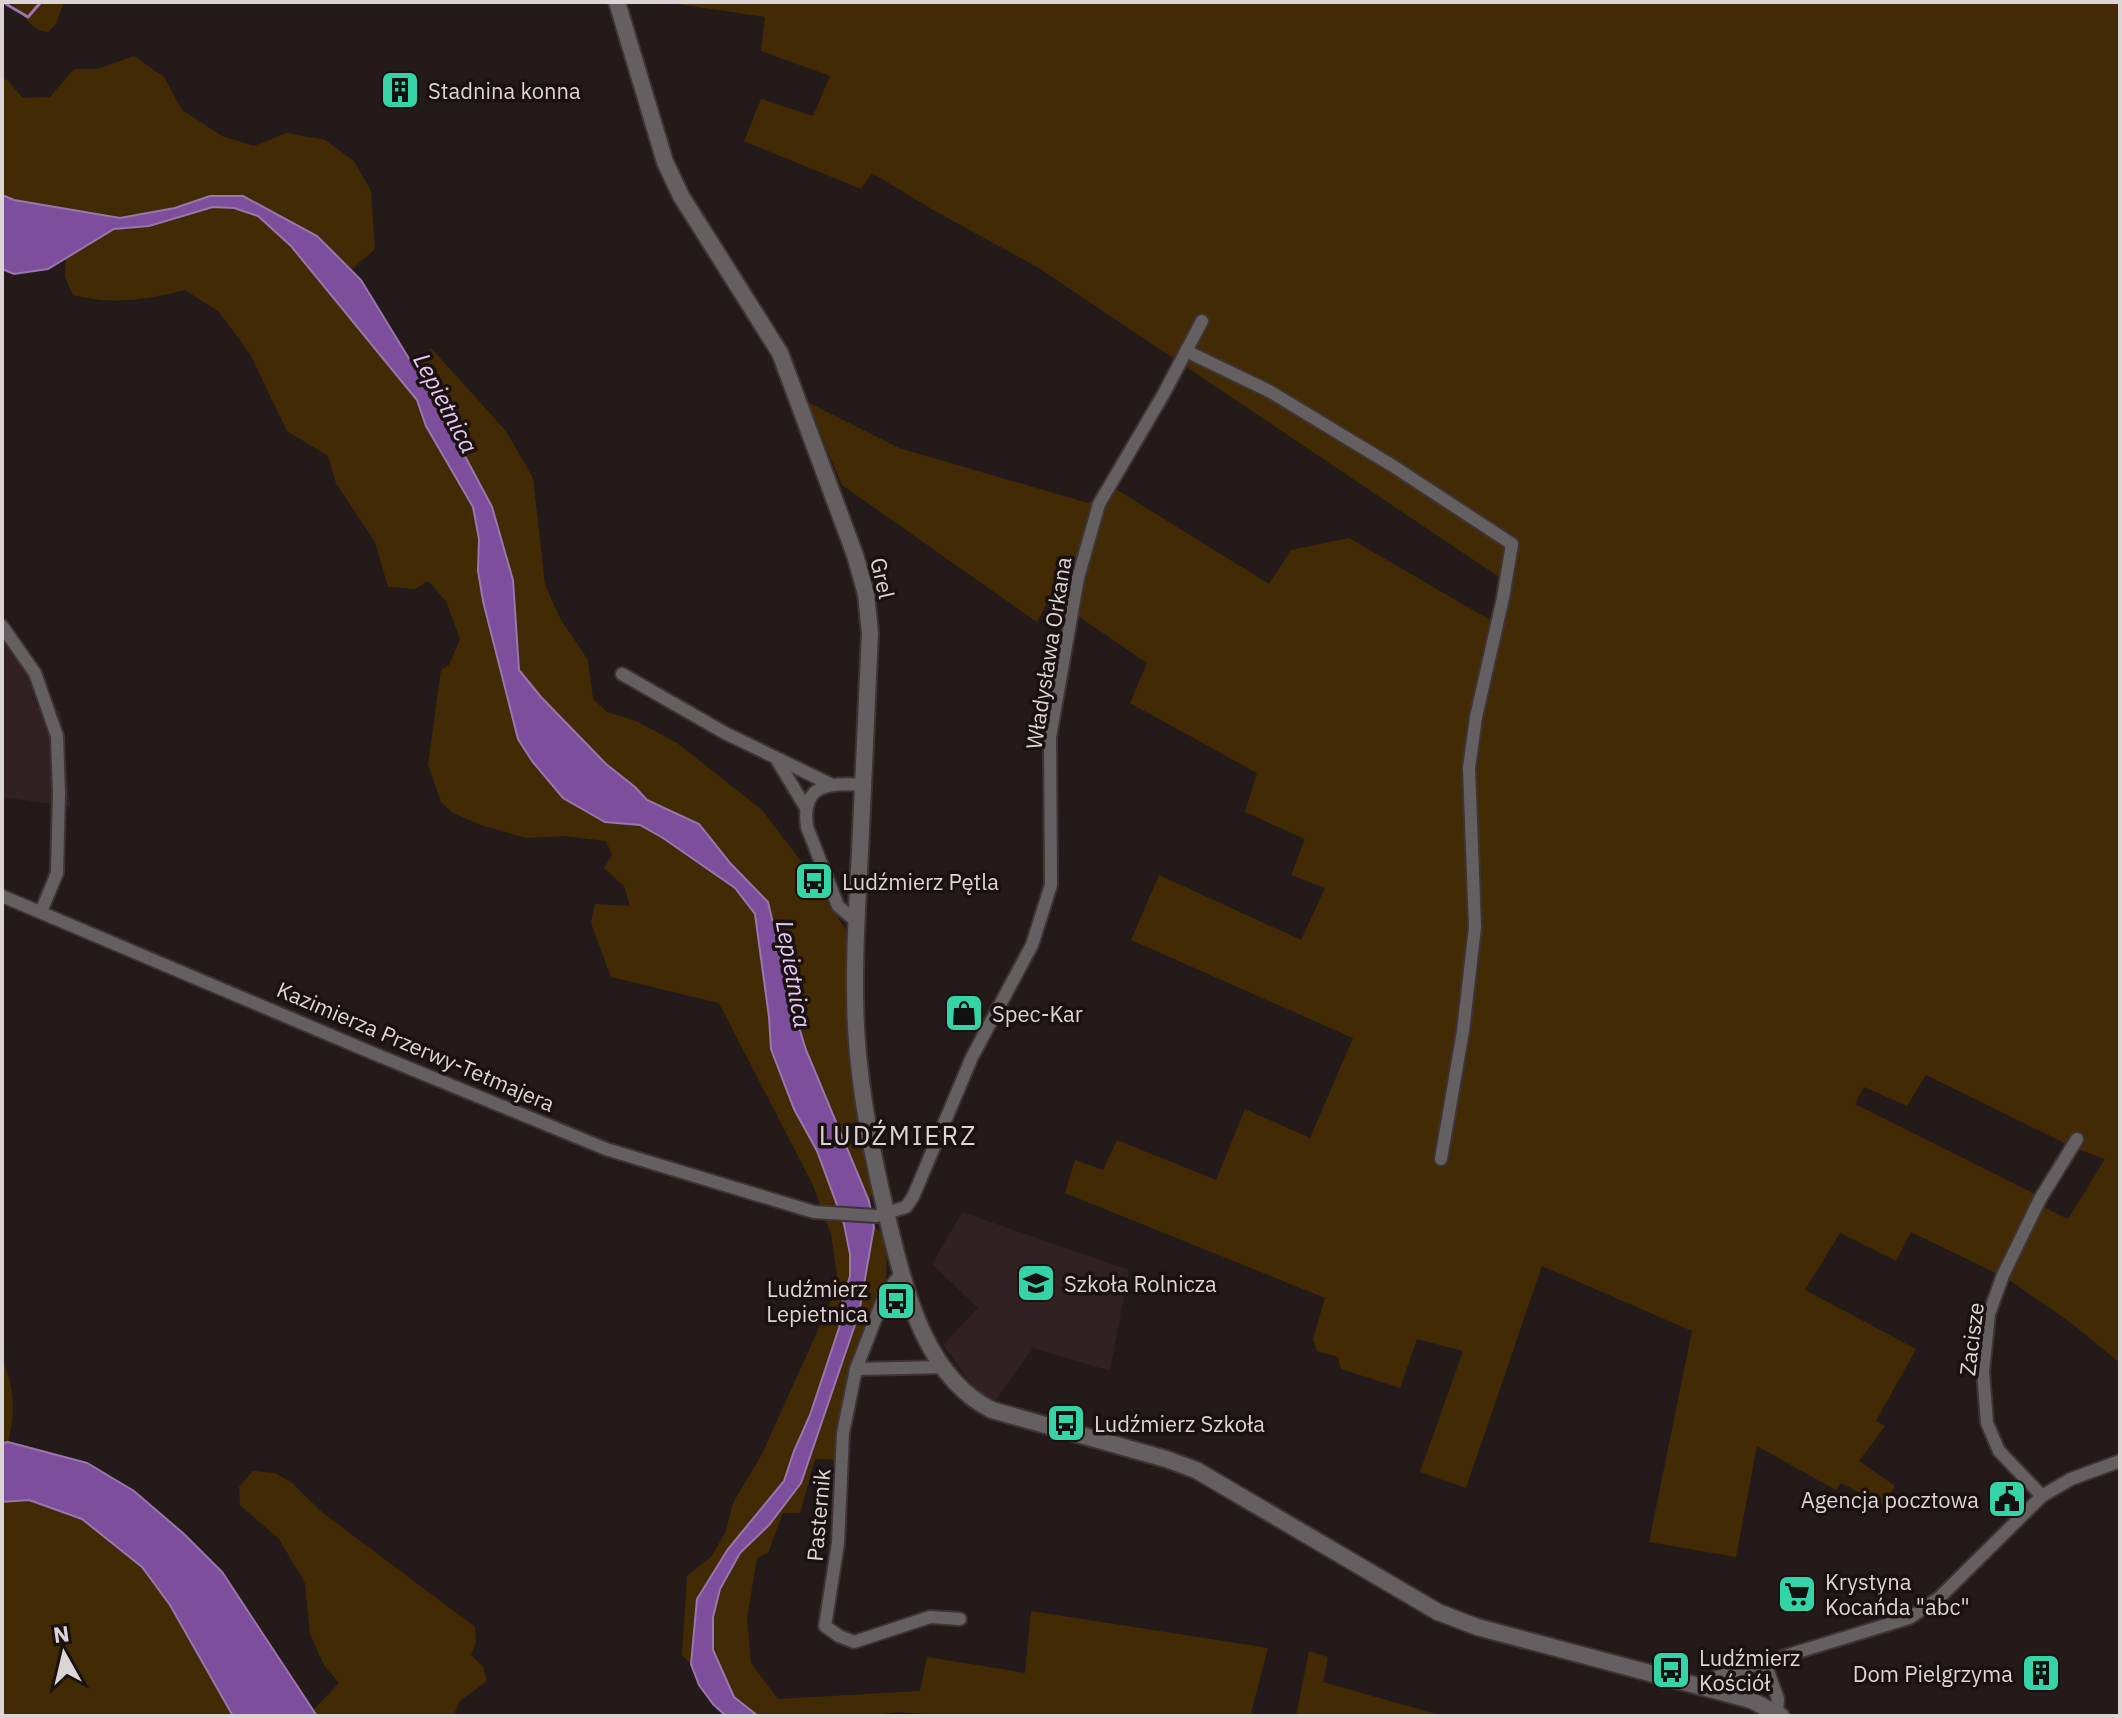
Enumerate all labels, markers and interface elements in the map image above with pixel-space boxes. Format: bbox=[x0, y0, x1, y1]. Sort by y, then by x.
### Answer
building icon: Stadnina konna bbox=[379, 69, 421, 111]
place label: Stadnina konna bbox=[428, 76, 581, 105]
water label: Lepietnica bbox=[406, 347, 486, 459]
street label: Władysława Orkana bbox=[1018, 554, 1078, 751]
street label: Grel bbox=[864, 555, 902, 601]
bus stop icon: Ludźmierz Pętla bbox=[793, 860, 835, 902]
place label: Ludźmierz Pętla bbox=[842, 867, 999, 896]
water label: Lepietnica bbox=[769, 918, 819, 1030]
street label: Kazimierza Przerwy-Tetmajera bbox=[273, 974, 560, 1118]
shop icon: Spec-Kar bbox=[943, 992, 985, 1034]
place label: Spec-Kar bbox=[992, 999, 1083, 1028]
district label: LUDŹMIERZ bbox=[819, 1118, 977, 1152]
school or university icon: Szkoła Rolnicza bbox=[1015, 1262, 1057, 1304]
place label: Szkoła Rolnicza bbox=[1064, 1269, 1217, 1298]
place label: Ludźmierz Lepietnica bbox=[766, 1274, 868, 1328]
bus stop icon: Ludźmierz Lepietnica bbox=[875, 1280, 917, 1322]
street label: Zacisze bbox=[1952, 1301, 1990, 1377]
bus stop icon: Ludźmierz Szkoła bbox=[1045, 1402, 1087, 1444]
place label: Ludźmierz Szkoła bbox=[1094, 1409, 1265, 1438]
street label: Pasternik bbox=[800, 1467, 837, 1562]
public building icon: Agencja pocztowa bbox=[1986, 1478, 2028, 1520]
place label: Agencja pocztowa bbox=[1801, 1485, 1979, 1514]
place label: Krystyna Kocańda "abc" bbox=[1825, 1567, 1970, 1621]
supermarket icon: Krystyna Kocańda "abc" bbox=[1776, 1573, 1818, 1615]
north arrow bbox=[24, 1614, 104, 1694]
text: N bbox=[51, 1618, 71, 1649]
place label: Ludźmierz Kościół bbox=[1699, 1643, 1800, 1697]
bus stop icon: Ludźmierz Kościół bbox=[1650, 1649, 1692, 1691]
building icon: Dom Pielgrzyma bbox=[2020, 1652, 2062, 1694]
place label: Dom Pielgrzyma bbox=[1853, 1659, 2013, 1688]

